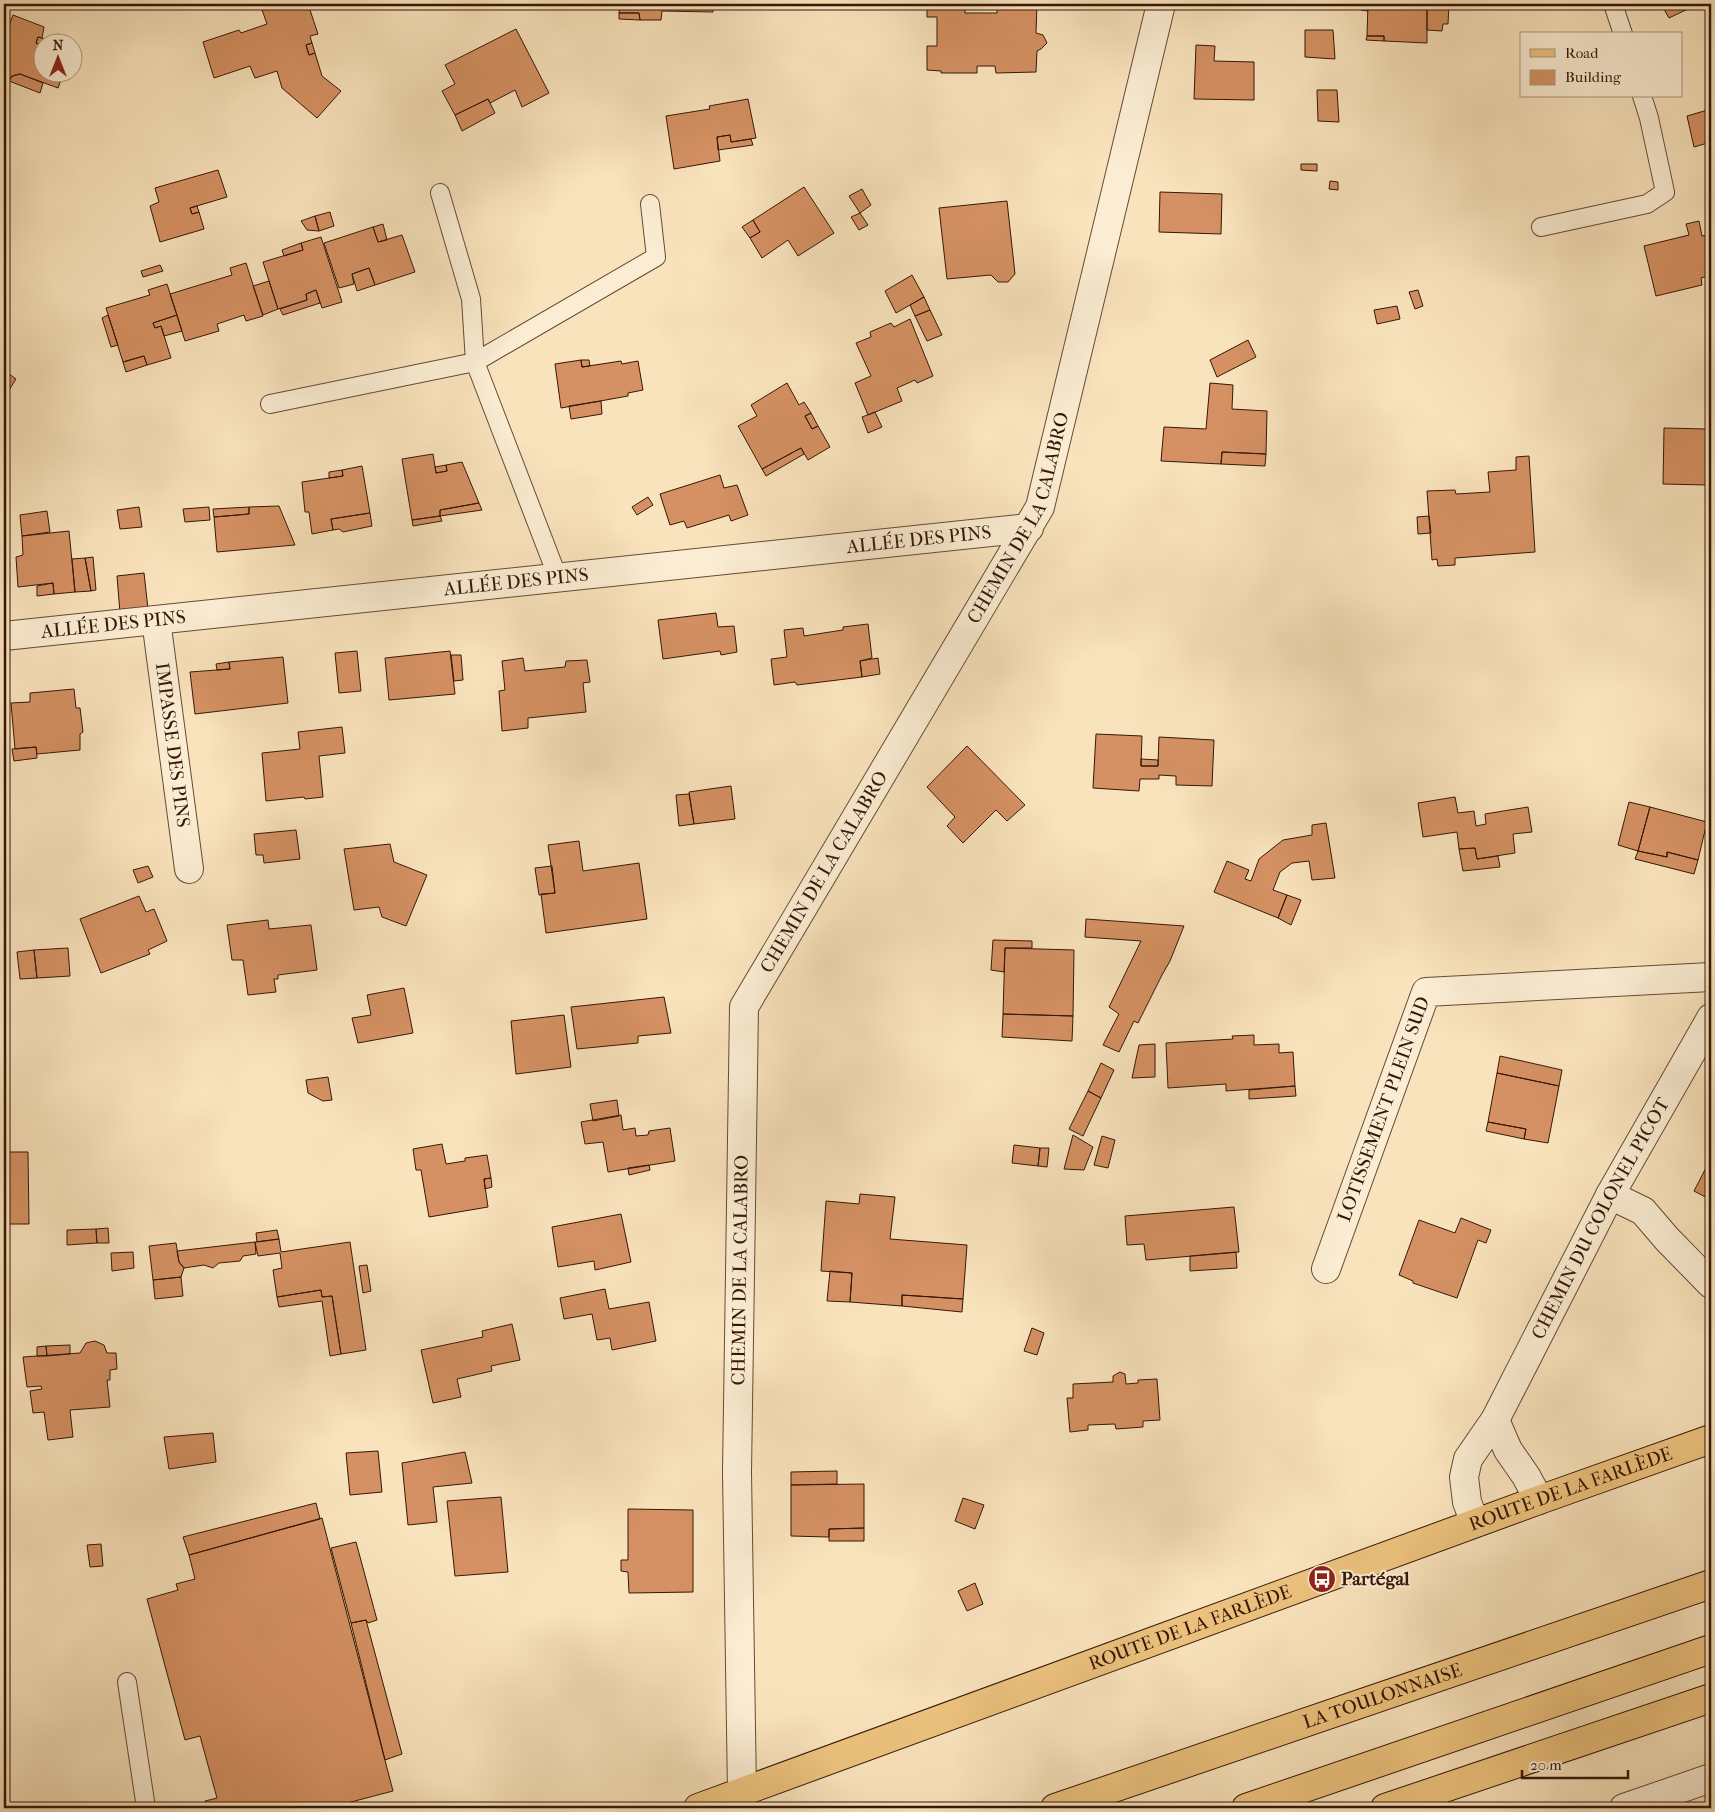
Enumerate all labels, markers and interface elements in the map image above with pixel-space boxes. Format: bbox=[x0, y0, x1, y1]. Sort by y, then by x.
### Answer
north arrow bbox=[32, 32, 82, 82]
legend bbox=[1520, 32, 1682, 98]
text: N bbox=[53, 37, 64, 54]
text: Road bbox=[1565, 44, 1599, 62]
text: Building bbox=[1565, 68, 1622, 86]
street label: CHEMIN DE LA CALABRO bbox=[963, 410, 1073, 627]
street label: ALLÉE DES PINS bbox=[845, 521, 992, 558]
street label: ALLÉE DES PINS bbox=[442, 563, 590, 601]
street label: ALLÉE DES PINS bbox=[39, 606, 187, 643]
street label: IMPASSE DES PINS bbox=[151, 661, 194, 829]
street label: CHEMIN DE LA CALABRO bbox=[756, 767, 892, 977]
street label: LOTISSEMENT PLEIN SUD bbox=[1333, 994, 1434, 1225]
street label: CHEMIN DU COLONEL PICOT bbox=[1527, 1094, 1674, 1343]
street label: CHEMIN DE LA CALABRO bbox=[727, 1155, 753, 1386]
street label: ROUTE DE LA FARLÈDE bbox=[1466, 1443, 1675, 1536]
bus stop icon: Partégal bbox=[1307, 1564, 1337, 1594]
place label: Partégal bbox=[1341, 1568, 1410, 1590]
street label: ROUTE DE LA FARLÈDE bbox=[1086, 1581, 1295, 1675]
street label: LA TOULONNAISE bbox=[1300, 1659, 1465, 1734]
scale bar bbox=[1522, 1747, 1629, 1779]
text: 20 m bbox=[1530, 1756, 1562, 1774]

